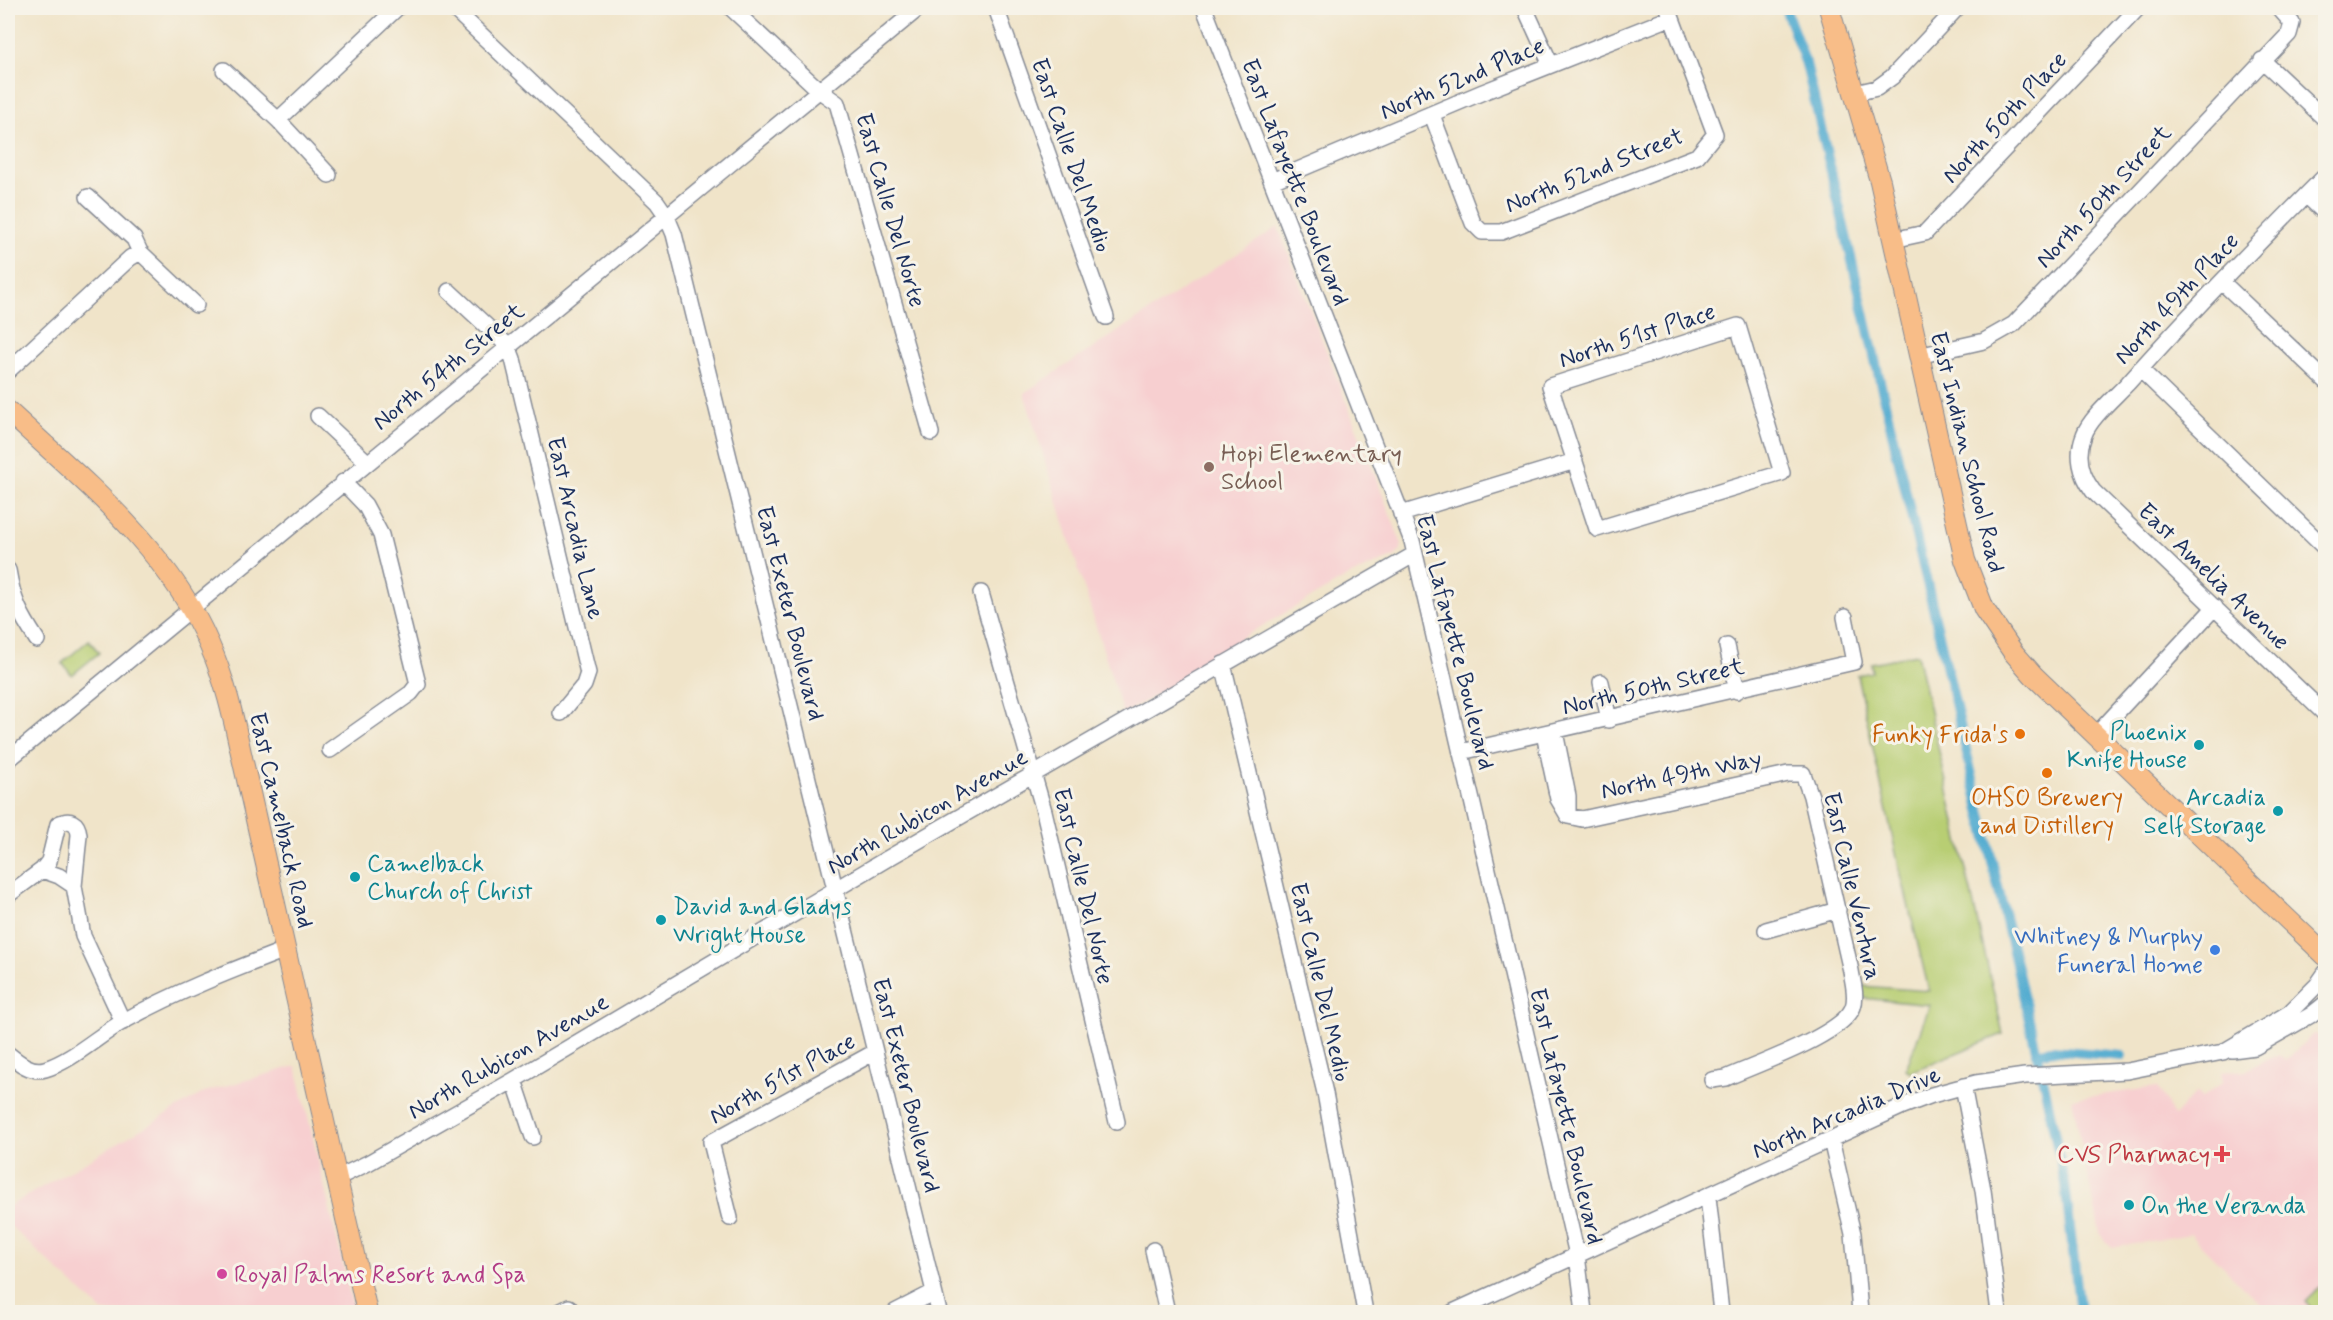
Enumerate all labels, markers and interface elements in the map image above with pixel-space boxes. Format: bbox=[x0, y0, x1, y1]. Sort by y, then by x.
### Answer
street label: North 52nd Place bbox=[1376, 31, 1550, 128]
street label: North 50th Place bbox=[1936, 45, 2074, 191]
street label: East Calle Del Medio bbox=[1023, 54, 1118, 257]
street label: East Lafayette Boulevard bbox=[1233, 55, 1356, 310]
street label: East Calle Del Norte bbox=[847, 110, 932, 311]
street label: North 50th Street bbox=[2029, 119, 2179, 276]
street label: North 52nd Street bbox=[1501, 121, 1688, 221]
street label: North 49th Place bbox=[2108, 226, 2246, 372]
street label: North 54th Street bbox=[367, 296, 531, 438]
street label: North 51st Place bbox=[1555, 297, 1720, 376]
street label: East Indian School Road bbox=[1922, 329, 2011, 576]
street label: East Arcadia Lane bbox=[538, 434, 611, 623]
place label: Hopi Elementary School bbox=[1221, 439, 1402, 498]
marker: Hopi Elementary School bbox=[1202, 460, 1216, 474]
street label: East Amelia Avenue bbox=[2130, 497, 2295, 658]
street label: East Exeter Boulevard bbox=[748, 503, 831, 724]
street label: East Lafayette Boulevard bbox=[1408, 512, 1501, 773]
street label: North 50th Street bbox=[1559, 651, 1747, 723]
street label: East Camelback Road bbox=[241, 709, 320, 931]
place label: Phoenix Knife House bbox=[2067, 717, 2187, 776]
place label: Funky Frida's bbox=[1872, 720, 2008, 751]
marker: Funky Frida's bbox=[2013, 727, 2027, 741]
marker: Phoenix Knife House bbox=[2192, 738, 2206, 752]
street label: North Rubicon Avenue bbox=[822, 742, 1034, 882]
street label: North 49th Way bbox=[1598, 743, 1764, 808]
marker: OHSO Brewery and Distillery bbox=[2040, 766, 2054, 780]
place label: OHSO Brewery and Distillery bbox=[1971, 783, 2123, 842]
place label: Arcadia Self Storage bbox=[2144, 783, 2266, 842]
street label: East Calle Del Norte bbox=[1045, 785, 1120, 988]
street label: East Calle Ventura bbox=[1815, 789, 1888, 983]
marker: Arcadia Self Storage bbox=[2271, 804, 2285, 818]
place label: Camelback Church of Christ bbox=[367, 849, 533, 908]
marker: Camelback Church of Christ bbox=[348, 870, 362, 884]
street label: East Calle Del Medio bbox=[1282, 880, 1357, 1085]
place label: David and Gladys Wright House bbox=[673, 892, 852, 953]
marker: David and Gladys Wright House bbox=[654, 913, 668, 927]
place label: Whitney & Murphy Funeral Home bbox=[2014, 922, 2203, 981]
marker: Whitney & Murphy Funeral Home bbox=[2208, 943, 2222, 957]
street label: East Exeter Boulevard bbox=[864, 975, 947, 1196]
street label: East Lafayette Boulevard bbox=[1521, 985, 1610, 1247]
street label: North Rubicon Avenue bbox=[403, 987, 615, 1127]
street label: North 51st Place bbox=[704, 1026, 861, 1132]
street label: North Arcadia Drive bbox=[1748, 1060, 1946, 1167]
place label: CVS Pharmacy bbox=[2057, 1140, 2210, 1171]
marker: CVS Pharmacy bbox=[2215, 1147, 2229, 1161]
place label: On the Veranda bbox=[2141, 1191, 2306, 1222]
marker: On the Veranda bbox=[2122, 1198, 2136, 1212]
place label: Royal Palms Resort and Spa bbox=[234, 1260, 526, 1291]
marker: Royal Palms Resort and Spa bbox=[215, 1267, 229, 1281]

